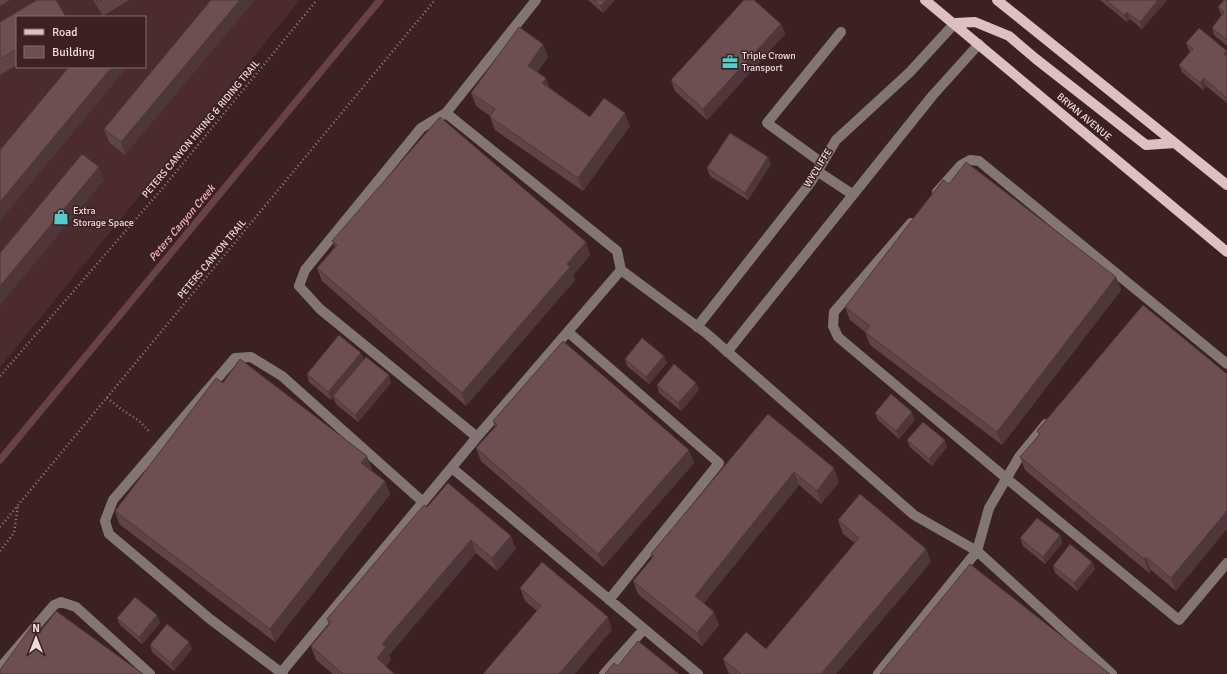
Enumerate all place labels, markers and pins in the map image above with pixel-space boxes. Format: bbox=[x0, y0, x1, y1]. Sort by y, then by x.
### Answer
place label: Triple Crown Transport bbox=[742, 50, 796, 74]
office icon: Triple Crown Transport bbox=[721, 53, 739, 71]
place label: Extra Storage Space bbox=[73, 205, 134, 229]
shop icon: Extra Storage Space bbox=[52, 208, 70, 226]

